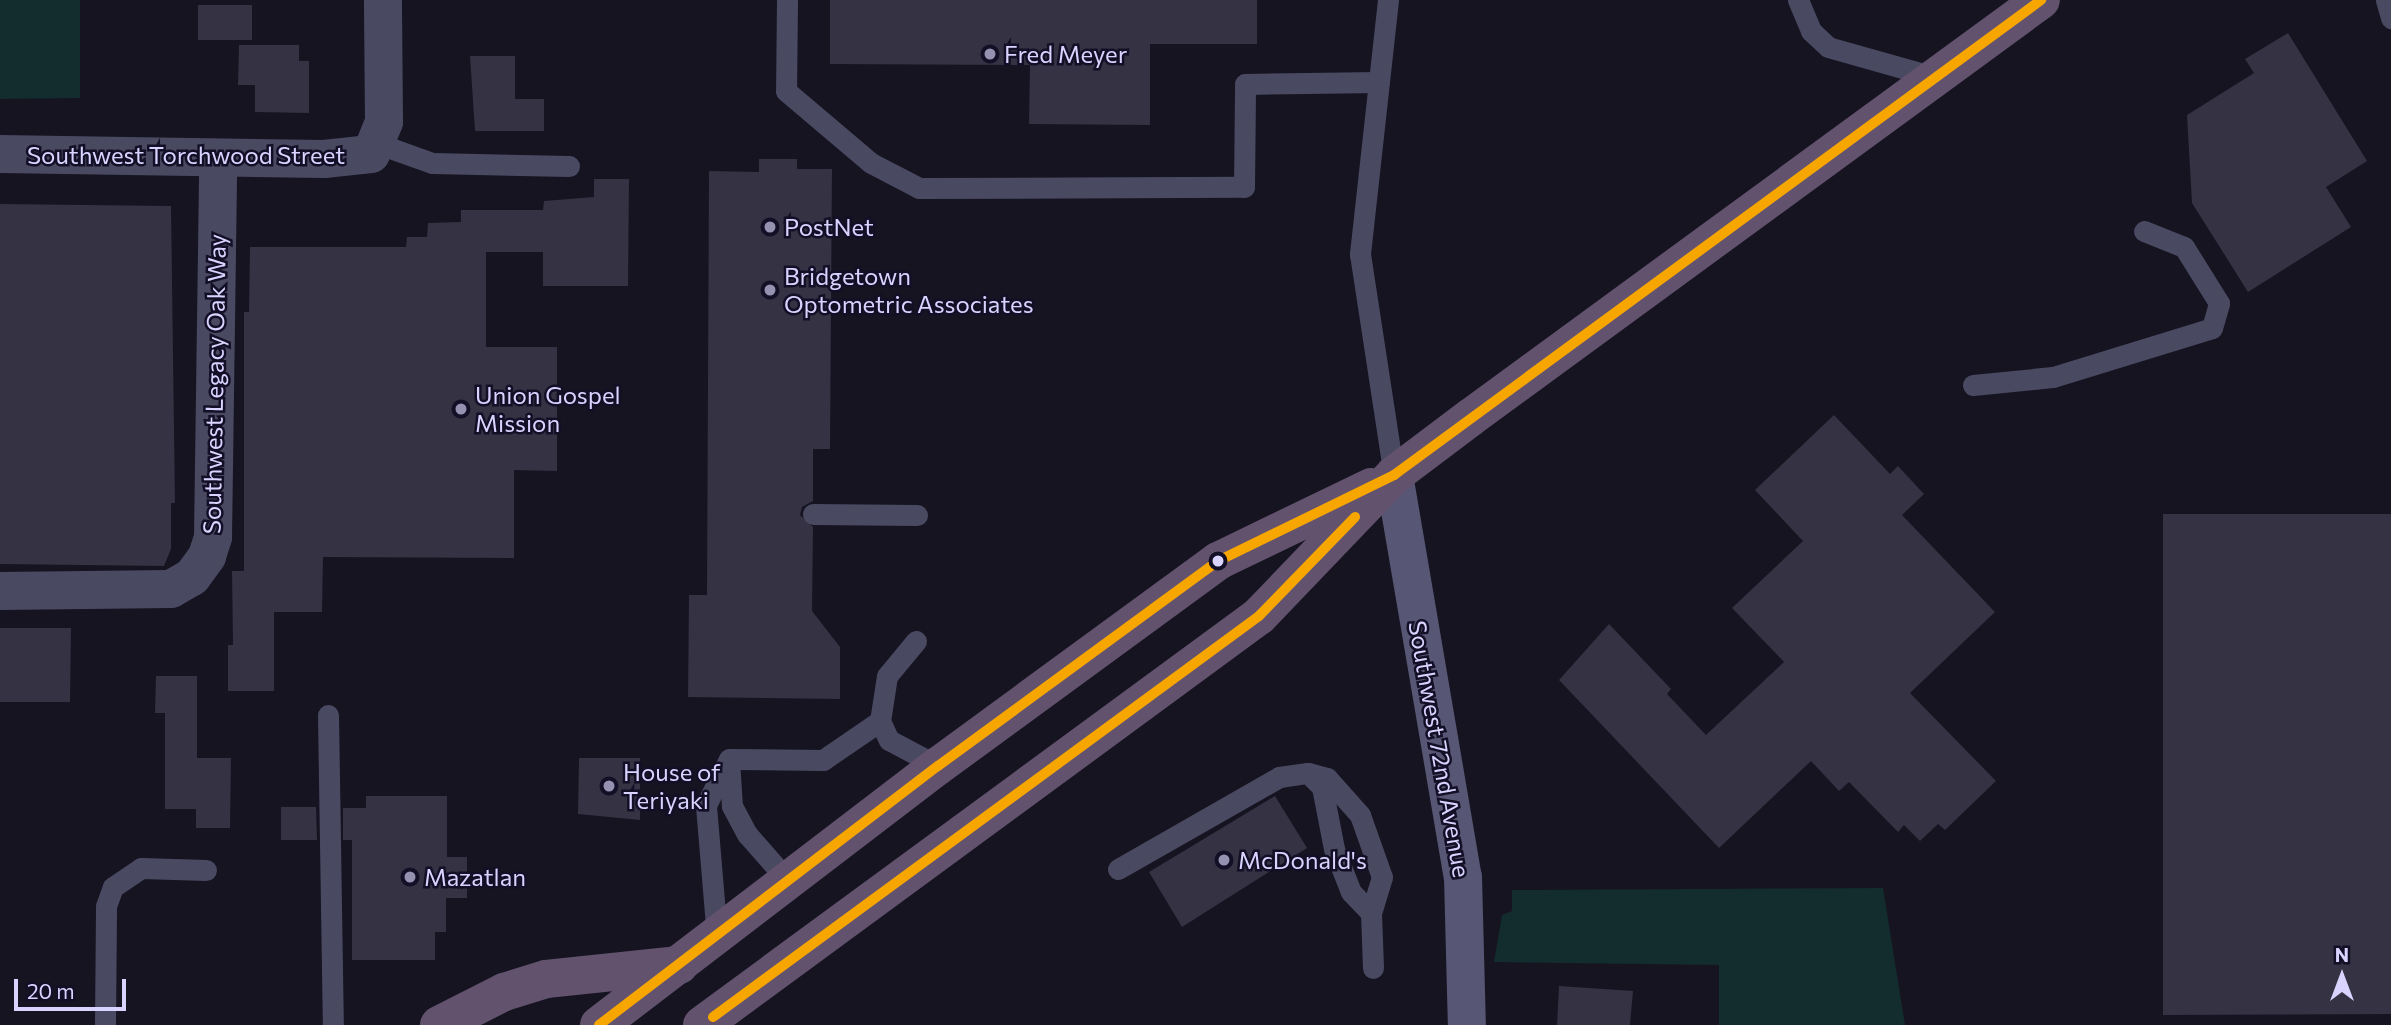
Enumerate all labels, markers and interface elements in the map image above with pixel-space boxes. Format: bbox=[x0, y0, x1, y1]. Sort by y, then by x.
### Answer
place label: Fred Meyer bbox=[1004, 40, 1127, 68]
marker: Fred Meyer bbox=[982, 46, 998, 62]
street label: Southwest Torchwood Street bbox=[27, 141, 345, 169]
place label: PostNet bbox=[784, 213, 874, 241]
marker: PostNet bbox=[762, 219, 778, 235]
street label: Southwest Legacy Oak Way bbox=[197, 234, 231, 534]
place label: Bridgetown Optometric Associates bbox=[784, 262, 1034, 318]
marker: Bridgetown Optometric Associates bbox=[762, 282, 778, 298]
place label: Union Gospel Mission bbox=[475, 381, 621, 437]
marker: Union Gospel Mission bbox=[453, 401, 469, 417]
unlabelled marker bbox=[1211, 554, 1225, 568]
street label: Southwest 72nd Avenue bbox=[1403, 618, 1477, 880]
place label: House of Teriyaki bbox=[623, 758, 721, 814]
marker: House of Teriyaki bbox=[601, 778, 617, 794]
place label: McDonald's bbox=[1238, 846, 1367, 874]
marker: McDonald's bbox=[1216, 852, 1232, 868]
place label: Mazatlan bbox=[424, 863, 526, 891]
marker: Mazatlan bbox=[402, 869, 418, 885]
north arrow bbox=[2307, 941, 2377, 1011]
text: N bbox=[2335, 943, 2349, 966]
scale bar bbox=[18, 965, 130, 1009]
text: 20 m bbox=[27, 978, 75, 1003]

